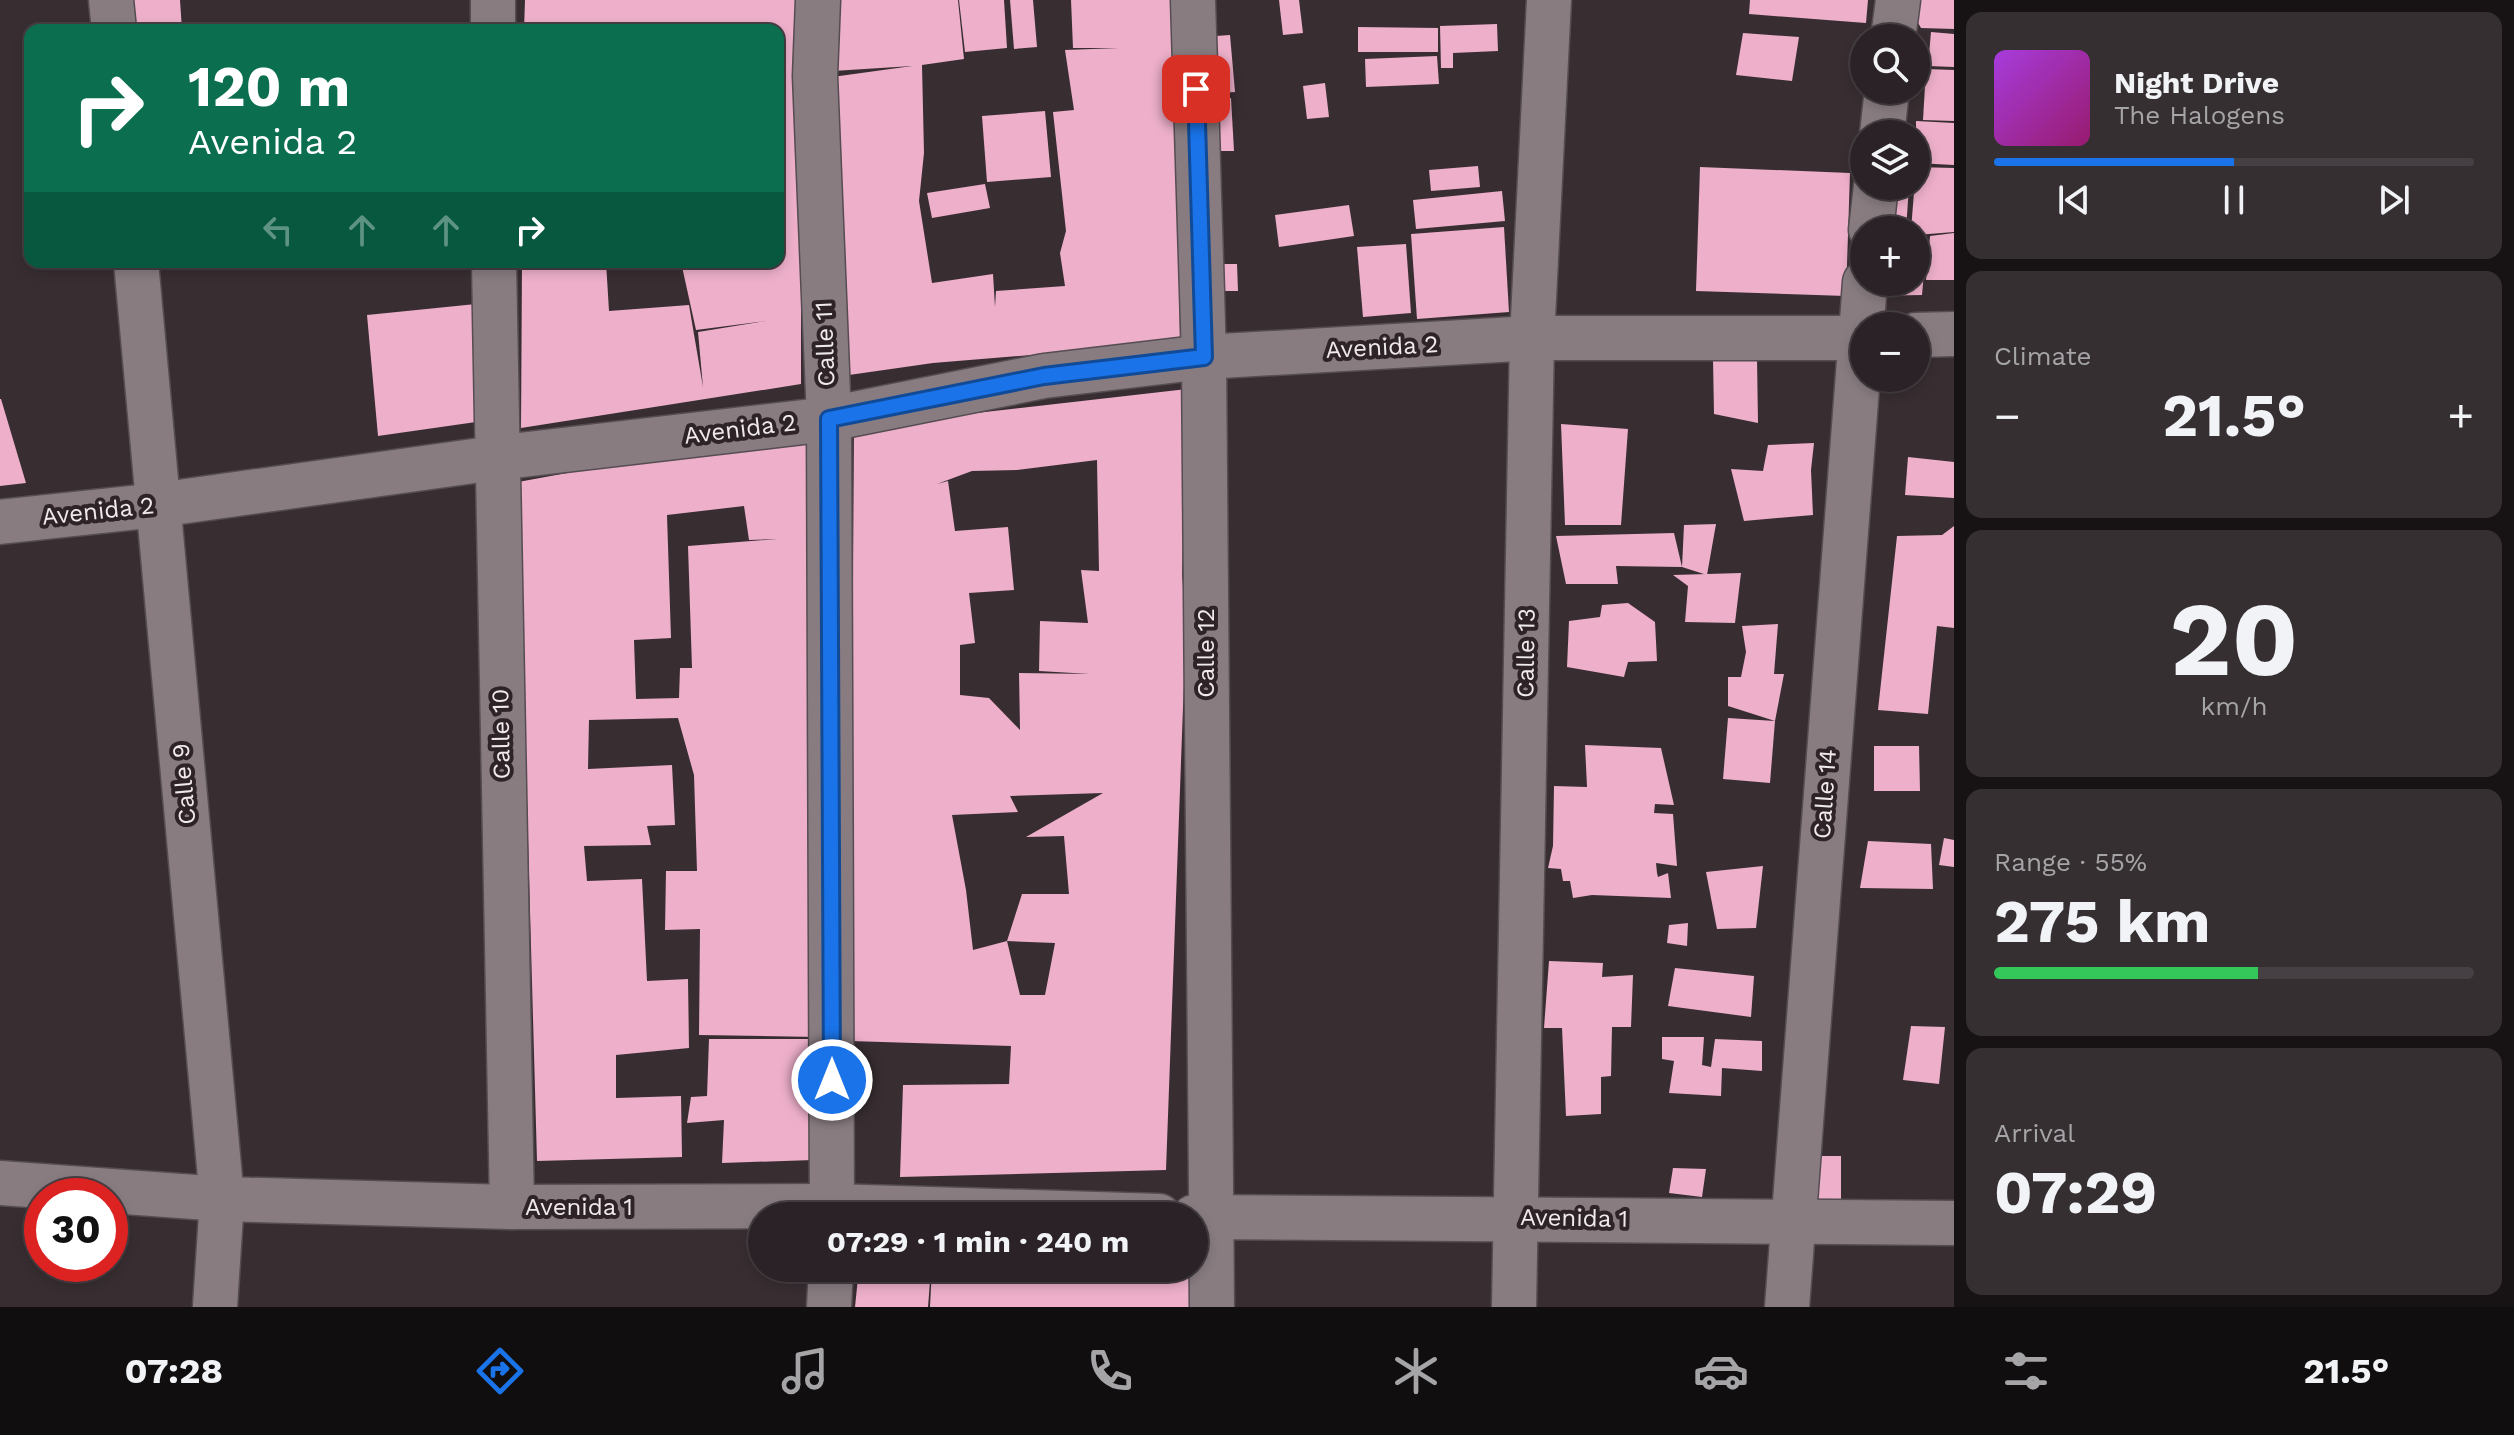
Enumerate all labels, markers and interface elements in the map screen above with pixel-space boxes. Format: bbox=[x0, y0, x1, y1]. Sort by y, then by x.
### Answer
map controls bbox=[1850, 24, 1930, 392]
button: search bbox=[1850, 24, 1930, 104]
text: 120 m bbox=[188, 54, 350, 120]
pin bbox=[1162, 55, 1230, 123]
icon: right bbox=[56, 56, 160, 160]
text: Night Drive bbox=[2114, 65, 2279, 100]
icon: arrive bbox=[1174, 67, 1218, 111]
text: The Halogens bbox=[2114, 100, 2285, 130]
button: layers bbox=[1850, 120, 1930, 200]
text: Avenida 2 bbox=[188, 121, 357, 163]
icon: previous bbox=[2052, 178, 2096, 222]
icon: pause bbox=[2212, 178, 2256, 222]
icon: next bbox=[2372, 178, 2416, 222]
icon: left bbox=[256, 208, 300, 252]
icon: ahead bbox=[340, 208, 384, 252]
icon: ahead bbox=[424, 208, 468, 252]
icon: right bbox=[508, 208, 552, 252]
button: + bbox=[1850, 216, 1930, 296]
street label: Calle 11 bbox=[810, 301, 840, 387]
button: − bbox=[1850, 312, 1930, 392]
street label: Avenida 2 bbox=[1325, 330, 1439, 364]
text: Climate bbox=[1994, 341, 2092, 371]
text: 21.5° bbox=[2162, 380, 2306, 451]
text: − bbox=[1994, 390, 2021, 442]
text: + bbox=[2447, 390, 2474, 442]
street label: Avenida 2 bbox=[682, 408, 798, 450]
street label: Avenida 2 bbox=[40, 491, 156, 531]
text: 20 bbox=[2170, 578, 2298, 700]
street label: Calle 12 bbox=[1192, 608, 1220, 698]
street label: Calle 13 bbox=[1511, 608, 1541, 698]
street label: Calle 10 bbox=[486, 688, 516, 780]
text: km/h bbox=[2201, 691, 2267, 721]
street label: Calle 9 bbox=[166, 742, 202, 826]
street label: Calle 14 bbox=[1808, 748, 1842, 840]
text: Range · 55% bbox=[1994, 847, 2147, 877]
text: 275 km bbox=[1994, 886, 2210, 957]
position arrow bbox=[790, 1038, 874, 1122]
text: Arrival bbox=[1994, 1118, 2075, 1148]
text: 07:29 bbox=[1994, 1157, 2157, 1228]
speed limit sign: 30 bbox=[24, 1178, 128, 1282]
street label: Avenida 1 bbox=[525, 1193, 633, 1221]
street label: Avenida 1 bbox=[1520, 1203, 1628, 1233]
text: 07:29 · 1 min · 240 m bbox=[827, 1224, 1129, 1259]
icon: directions bbox=[472, 1343, 528, 1399]
icon: music bbox=[777, 1343, 833, 1399]
icon: phone bbox=[1082, 1343, 1138, 1399]
icon: climate bbox=[1388, 1343, 1444, 1399]
icon: car bbox=[1693, 1343, 1749, 1399]
icon: filters bbox=[1998, 1343, 2054, 1399]
text: 07:28 bbox=[125, 1350, 223, 1392]
text: 21.5° bbox=[2303, 1350, 2389, 1392]

